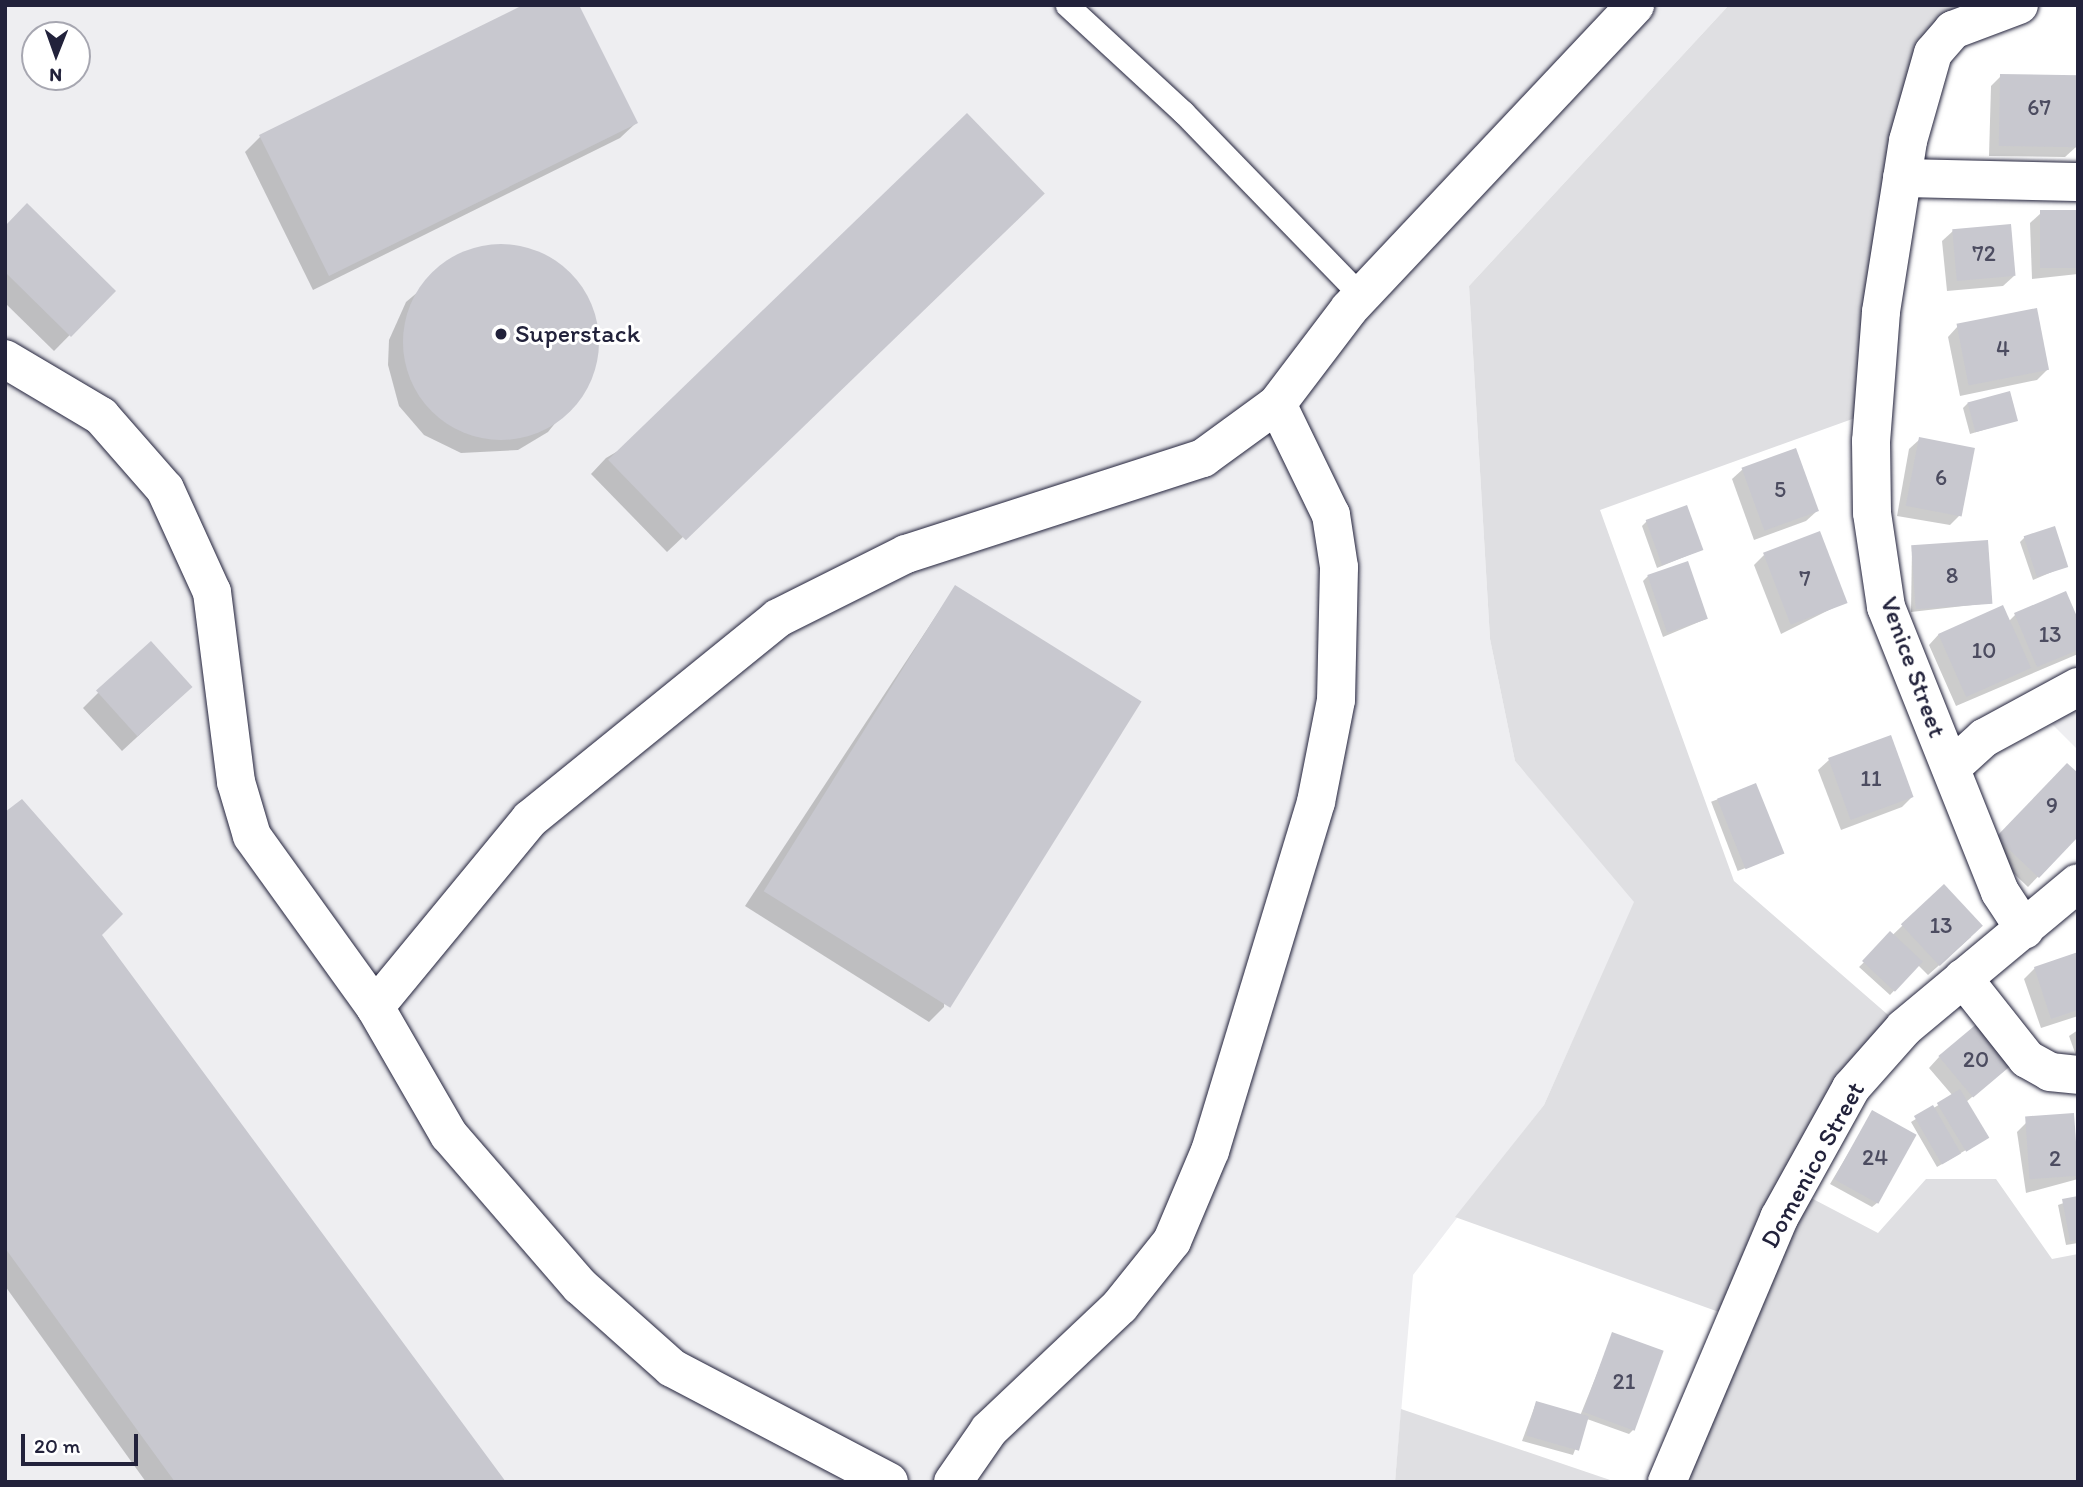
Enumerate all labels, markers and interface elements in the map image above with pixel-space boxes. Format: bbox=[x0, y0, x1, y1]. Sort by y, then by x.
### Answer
north arrow bbox=[21, 21, 91, 91]
text: N bbox=[49, 64, 62, 87]
house number: 67 bbox=[2027, 93, 2051, 121]
house number: 72 bbox=[1972, 239, 1996, 267]
place label: Superstack bbox=[515, 318, 640, 350]
marker: Superstack bbox=[493, 326, 509, 342]
house number: 4 bbox=[1996, 334, 2010, 362]
house number: 6 bbox=[1935, 463, 1947, 491]
house number: 5 bbox=[1774, 475, 1786, 503]
house number: 8 bbox=[1946, 561, 1958, 589]
house number: 7 bbox=[1799, 564, 1811, 592]
street label: Venice Street bbox=[1873, 593, 1953, 741]
house number: 13 bbox=[2038, 620, 2062, 648]
house number: 10 bbox=[1972, 636, 1996, 664]
house number: 11 bbox=[1860, 764, 1882, 792]
house number: 9 bbox=[2046, 791, 2058, 819]
house number: 13 bbox=[1929, 911, 1953, 939]
house number: 20 bbox=[1963, 1045, 1989, 1073]
street label: Domenico Street bbox=[1754, 1076, 1872, 1254]
house number: 24 bbox=[1862, 1143, 1888, 1171]
house number: 2 bbox=[2049, 1144, 2061, 1172]
house number: 21 bbox=[1613, 1367, 1635, 1395]
scale bar bbox=[24, 1420, 142, 1464]
text: 20 m bbox=[34, 1433, 80, 1458]

